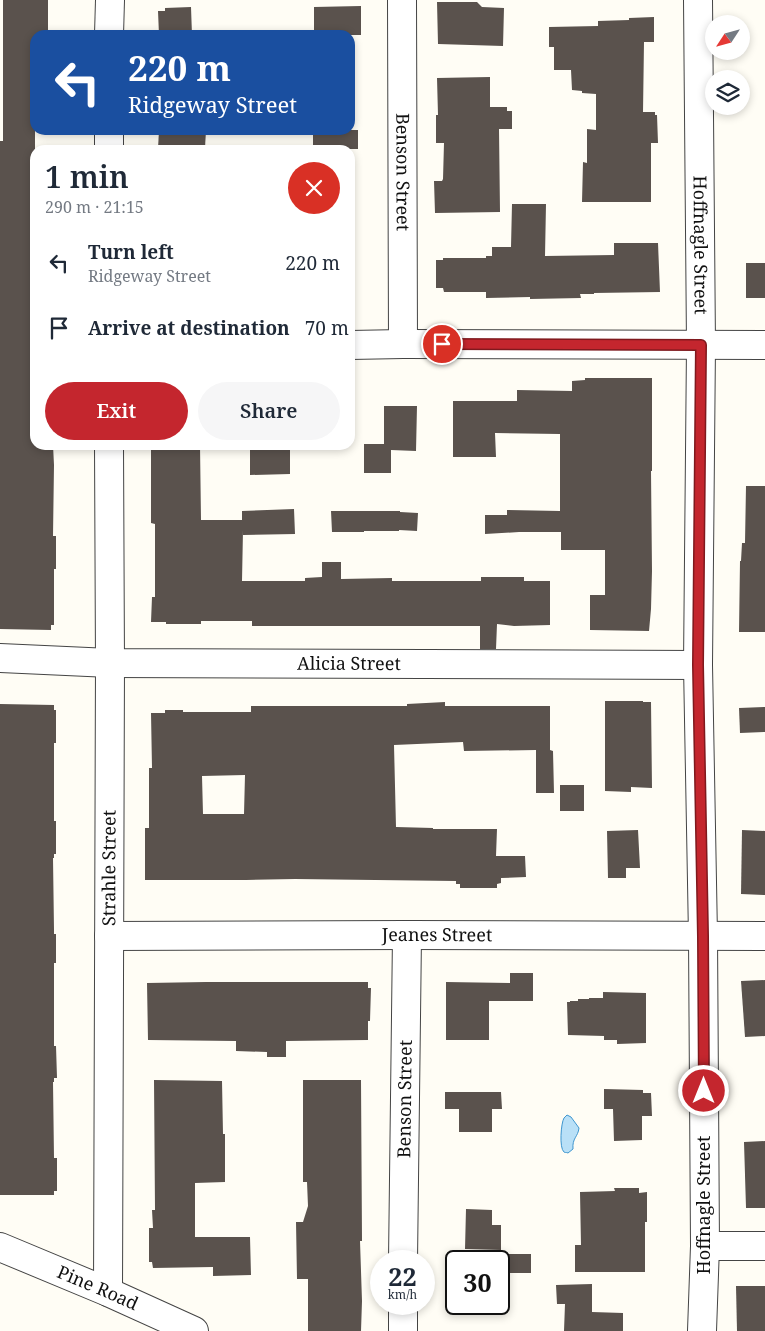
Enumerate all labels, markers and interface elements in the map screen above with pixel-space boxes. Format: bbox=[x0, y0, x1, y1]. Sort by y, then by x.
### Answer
north arrow bbox=[705, 15, 750, 60]
map controls bbox=[705, 15, 750, 115]
text: 220 m bbox=[128, 44, 231, 91]
icon: left bbox=[45, 50, 110, 115]
button: layers bbox=[705, 70, 750, 115]
text: Ridgeway Street bbox=[128, 89, 297, 119]
street label: Benson Street bbox=[391, 113, 416, 231]
text: 1 min bbox=[45, 156, 129, 197]
button: close bbox=[288, 162, 340, 214]
street label: Hoffnagle Street bbox=[689, 175, 714, 315]
text: 290 m · 21:15 bbox=[45, 196, 144, 218]
text: Turn left bbox=[88, 239, 174, 265]
icon: left bbox=[45, 249, 73, 277]
text: 220 m bbox=[285, 250, 340, 276]
text: Ridgeway Street bbox=[88, 265, 211, 287]
icon: arrive bbox=[45, 314, 73, 342]
text: Arrive at destination bbox=[88, 315, 290, 341]
text: 70 m bbox=[305, 315, 349, 341]
pin bbox=[421, 323, 463, 365]
icon: arrive bbox=[428, 330, 456, 358]
button: Exit bbox=[45, 382, 188, 440]
button: Share bbox=[198, 382, 340, 440]
street label: Alicia Street bbox=[297, 651, 401, 675]
street label: Strahle Street bbox=[96, 810, 121, 926]
street label: Jeanes Street bbox=[381, 922, 492, 946]
street label: Benson Street bbox=[391, 1040, 417, 1158]
position arrow bbox=[677, 1064, 729, 1116]
street label: Hoffnagle Street bbox=[691, 1136, 715, 1274]
speed limit sign: 30 bbox=[445, 1250, 510, 1315]
street label: Pine Road bbox=[54, 1259, 143, 1315]
text: 22 bbox=[388, 1259, 417, 1293]
text: km/h bbox=[388, 1286, 417, 1303]

